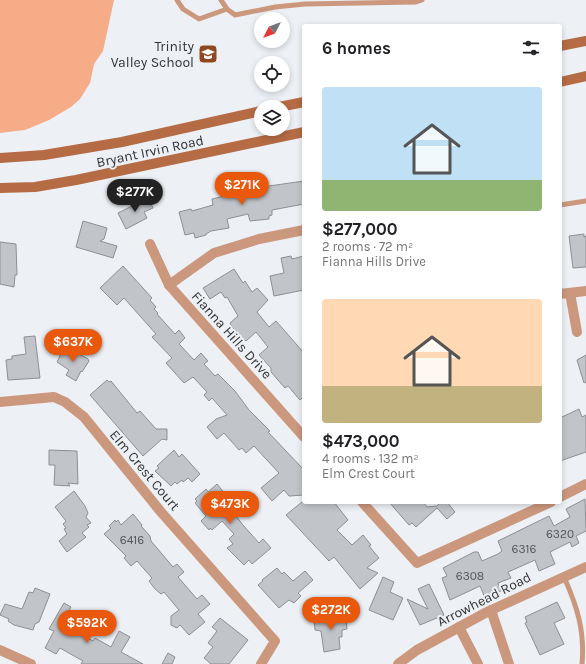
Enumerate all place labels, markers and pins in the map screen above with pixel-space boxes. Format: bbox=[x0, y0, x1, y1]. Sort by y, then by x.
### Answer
place label: Trinity Valley School bbox=[111, 38, 194, 71]
school or university icon: Trinity Valley School bbox=[197, 43, 219, 65]
pin: $271K bbox=[214, 172, 270, 206]
pin: $277K bbox=[107, 179, 163, 213]
pin: $637K bbox=[45, 329, 101, 363]
pin: $473K bbox=[202, 491, 258, 525]
pin: $272K bbox=[303, 597, 359, 631]
pin: $592K bbox=[59, 610, 115, 644]

